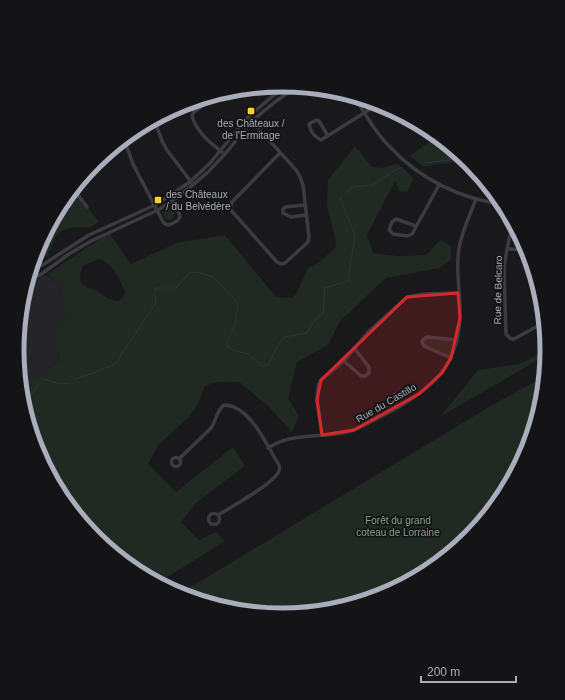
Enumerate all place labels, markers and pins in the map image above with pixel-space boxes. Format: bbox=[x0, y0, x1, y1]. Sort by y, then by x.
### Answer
marker: des Châteaux / de l'Ermitage bbox=[246, 106, 256, 116]
place label: des Châteaux / de l'Ermitage bbox=[217, 118, 285, 141]
place label: des Châteaux / du Belvédère bbox=[166, 189, 231, 212]
marker: des Châteaux / du Belvédère bbox=[153, 195, 163, 205]

